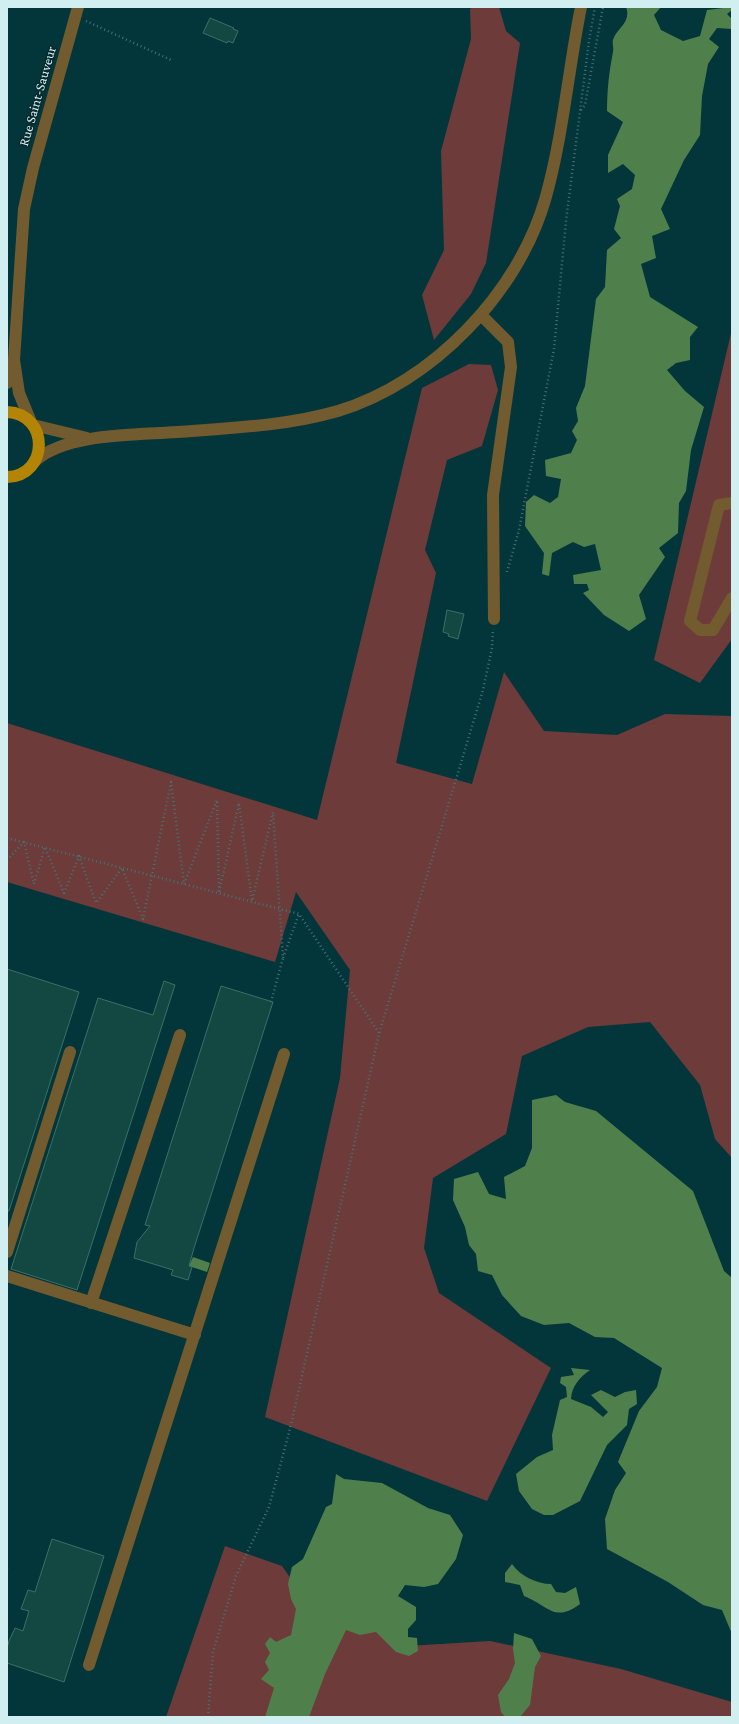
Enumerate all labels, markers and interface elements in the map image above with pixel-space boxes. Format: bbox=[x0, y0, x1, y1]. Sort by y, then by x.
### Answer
street label: Rue Saint-Sauveur bbox=[15, 44, 59, 148]

